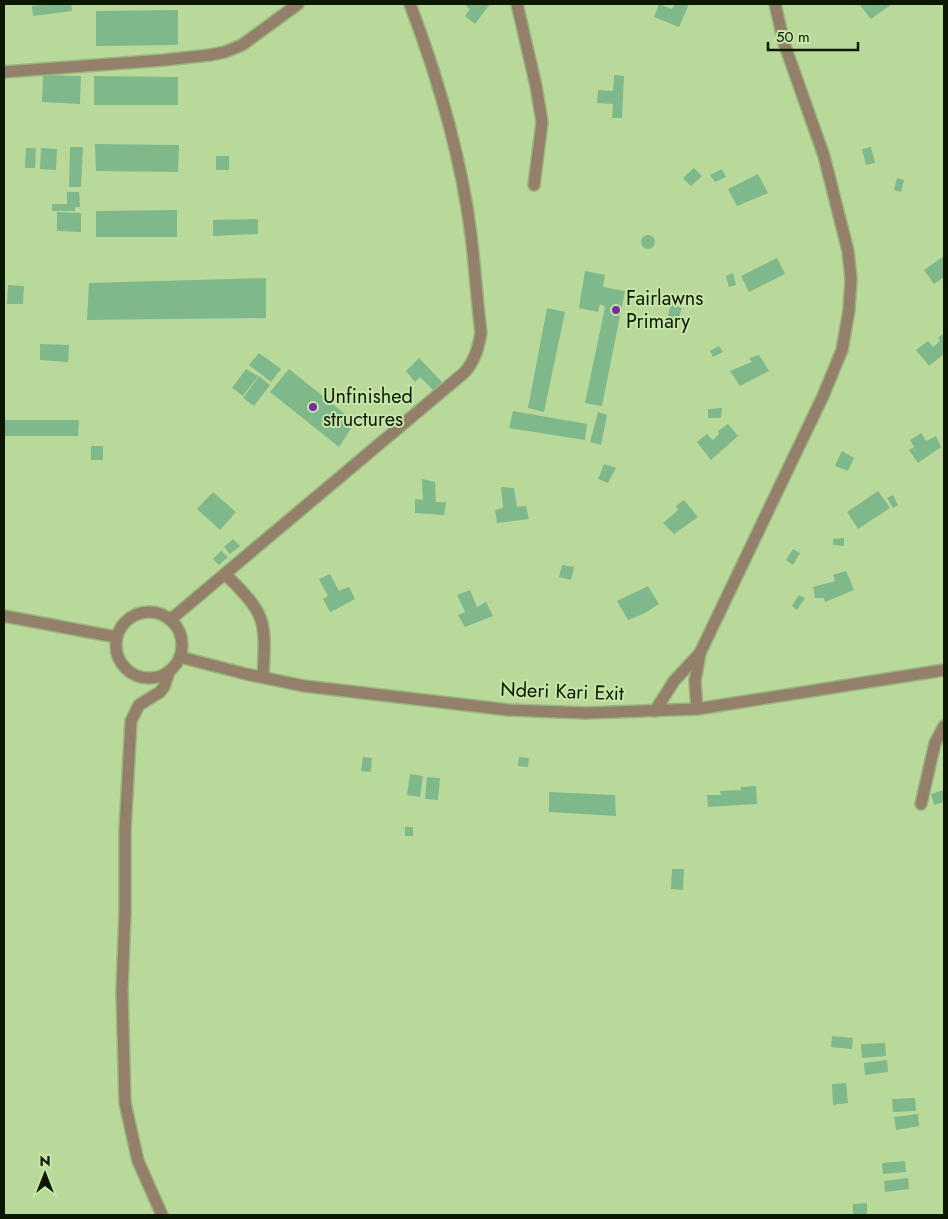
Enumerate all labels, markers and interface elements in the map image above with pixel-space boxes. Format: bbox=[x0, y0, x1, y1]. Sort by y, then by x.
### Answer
scale bar bbox=[768, 20, 858, 52]
text: 50 m bbox=[776, 26, 810, 48]
place label: Fairlawns Primary bbox=[626, 284, 703, 336]
marker: Fairlawns Primary bbox=[610, 304, 622, 316]
place label: Unfinished structures bbox=[323, 382, 413, 434]
marker: Unfinished structures bbox=[307, 401, 319, 413]
street label: Nderi Kari Exit bbox=[500, 675, 624, 708]
north arrow bbox=[20, 1149, 70, 1199]
text: N bbox=[39, 1151, 51, 1171]

